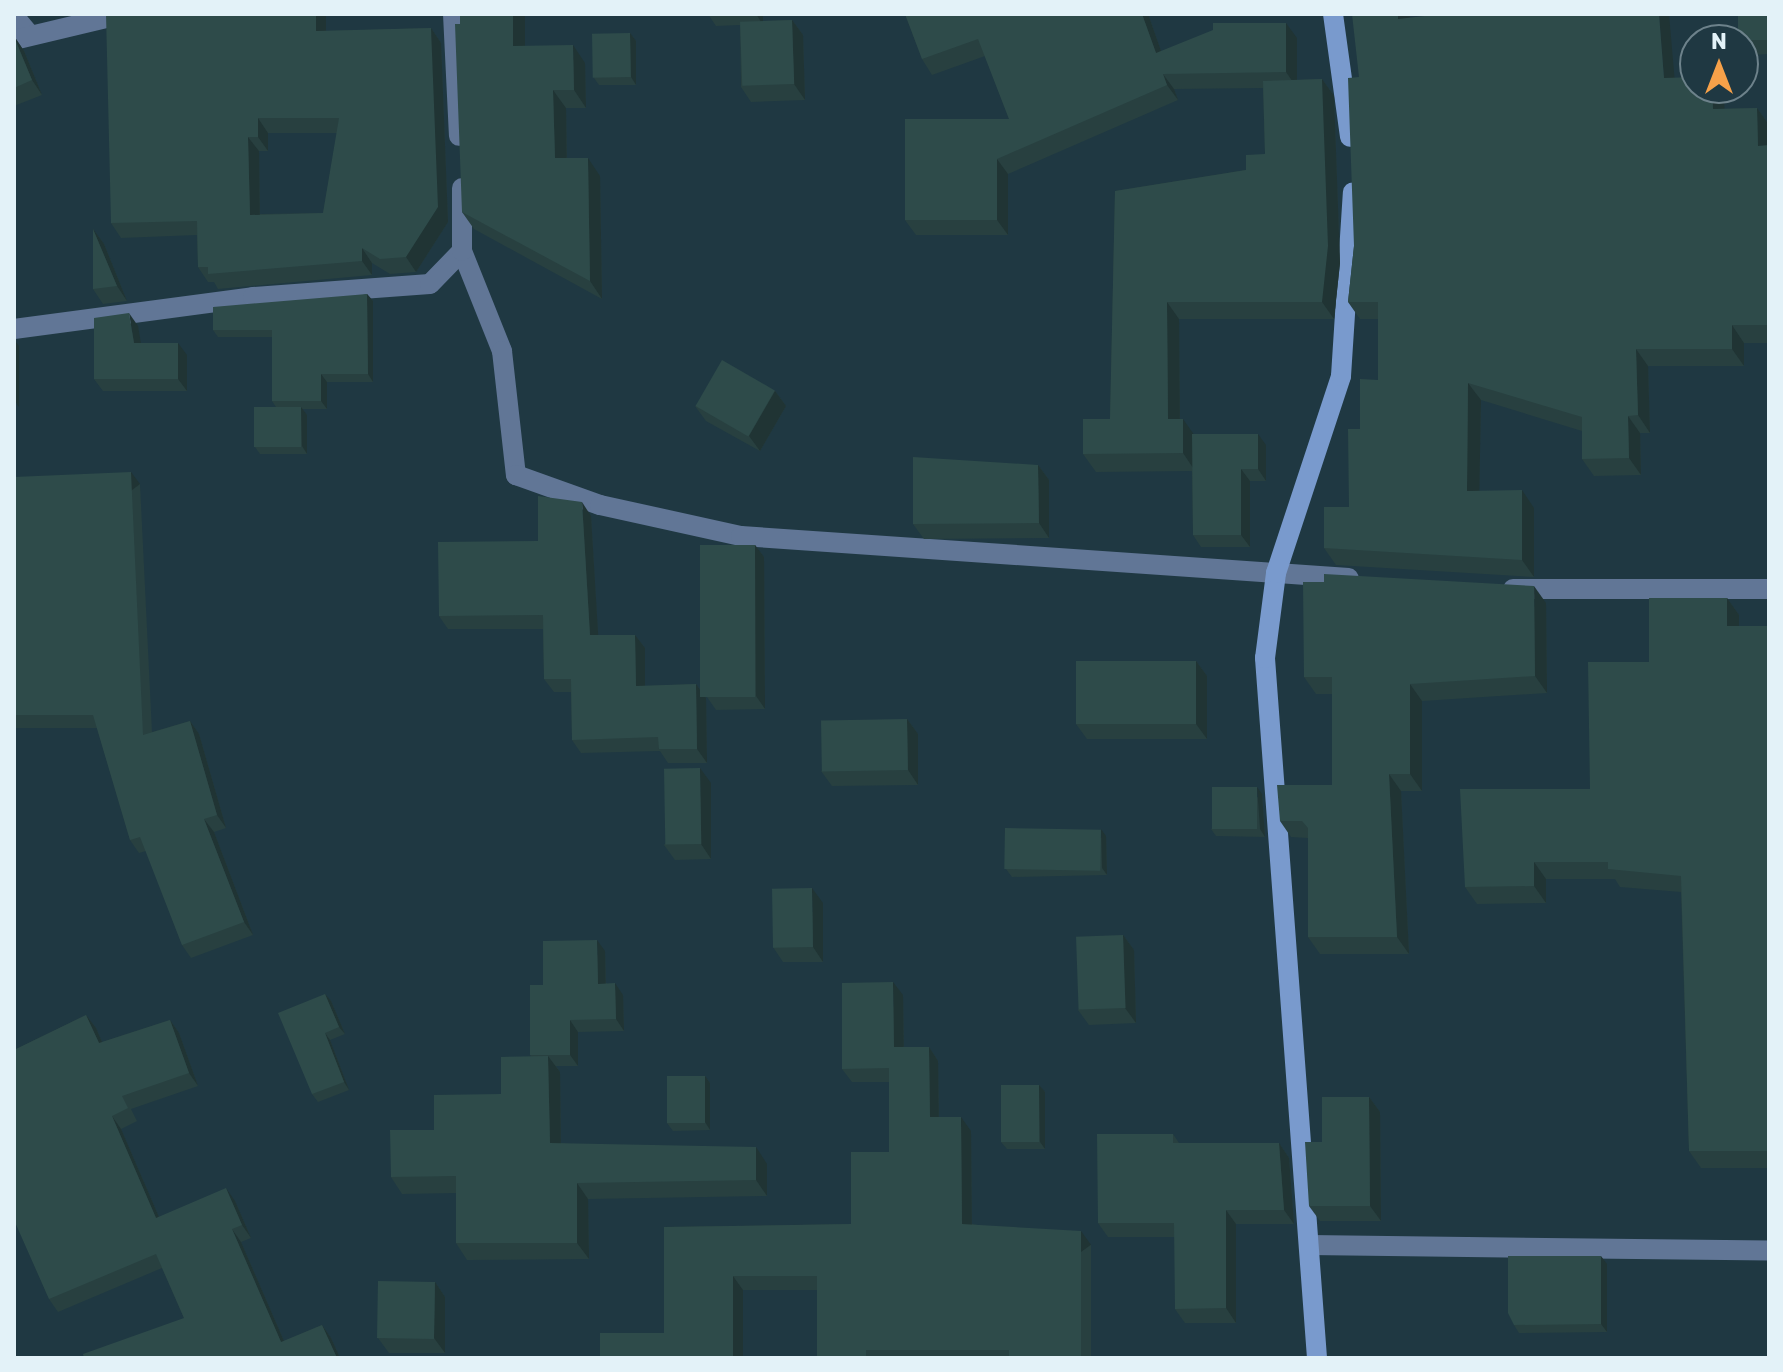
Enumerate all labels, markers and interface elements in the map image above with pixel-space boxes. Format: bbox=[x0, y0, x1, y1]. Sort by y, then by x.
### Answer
north arrow bbox=[1679, 24, 1759, 104]
text: N bbox=[1711, 28, 1727, 55]

